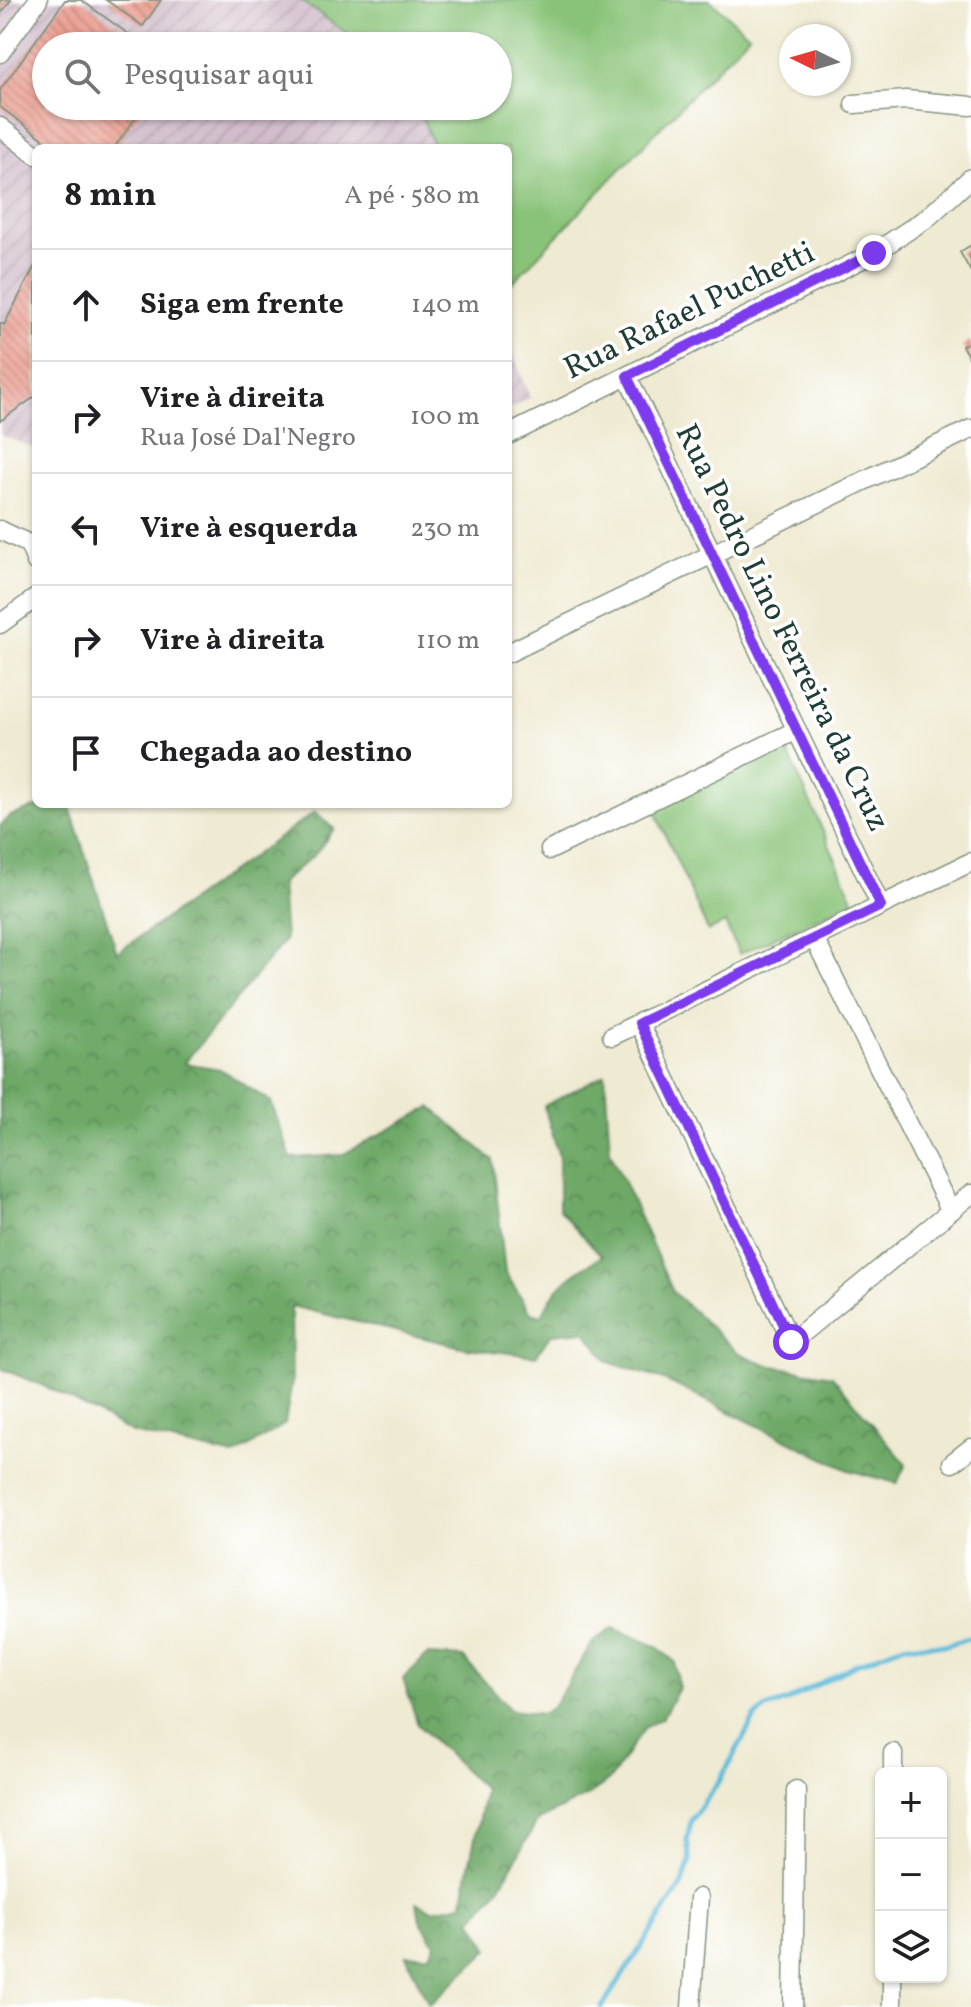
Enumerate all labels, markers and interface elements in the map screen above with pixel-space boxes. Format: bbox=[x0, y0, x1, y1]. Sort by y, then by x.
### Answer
north arrow bbox=[779, 24, 851, 96]
search box bbox=[32, 32, 512, 120]
icon: search bbox=[60, 54, 104, 98]
text: Pesquisar aqui bbox=[124, 55, 314, 97]
text: 8 min bbox=[64, 173, 157, 220]
text: A pé · 580 m bbox=[344, 178, 480, 214]
street label: Rua Rafael Puchetti bbox=[557, 232, 823, 392]
route end bbox=[856, 235, 892, 271]
icon: ahead bbox=[64, 283, 108, 327]
text: Siga em frente bbox=[140, 284, 344, 326]
text: 140 m bbox=[411, 287, 480, 323]
text: Vire à direita bbox=[140, 378, 325, 420]
icon: right bbox=[64, 395, 108, 439]
text: 100 m bbox=[410, 399, 480, 435]
street label: Rua Pedro Lino Ferreira da Cruz bbox=[663, 417, 899, 839]
text: Rua José Dal'Negro bbox=[140, 420, 356, 456]
icon: left bbox=[64, 507, 108, 551]
text: Vire à esquerda bbox=[140, 508, 358, 550]
text: 230 m bbox=[410, 511, 480, 547]
icon: right bbox=[64, 619, 108, 663]
text: Vire à direita bbox=[140, 620, 325, 662]
text: 110 m bbox=[416, 623, 480, 659]
icon: arrive bbox=[64, 731, 108, 775]
text: Chegada ao destino bbox=[140, 732, 412, 774]
route start bbox=[773, 1324, 809, 1360]
map controls bbox=[875, 1767, 947, 1983]
button: + bbox=[875, 1767, 947, 1839]
button: − bbox=[875, 1839, 947, 1911]
button: layers bbox=[875, 1911, 947, 1983]

